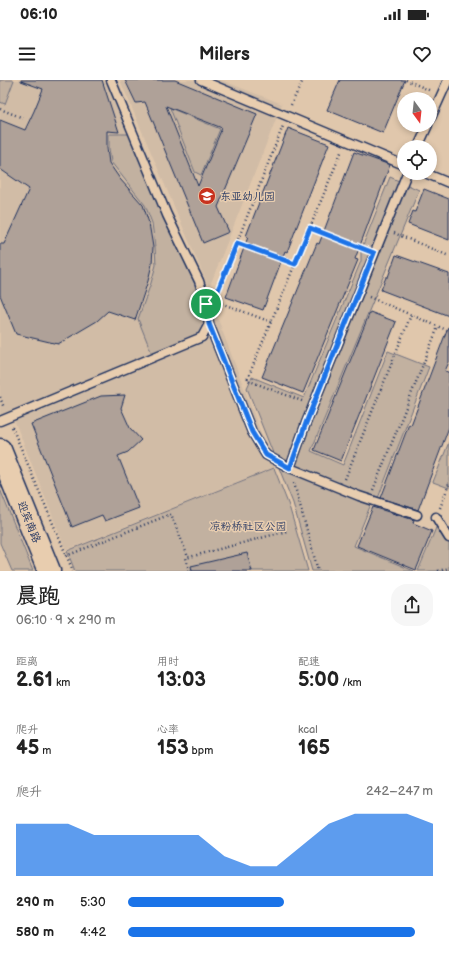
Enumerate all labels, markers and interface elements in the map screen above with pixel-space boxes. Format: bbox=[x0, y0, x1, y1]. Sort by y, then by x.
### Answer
text: 06:10 bbox=[20, 5, 58, 24]
icon: menu bbox=[16, 43, 38, 65]
icon: heart bbox=[411, 43, 433, 65]
text: Milers bbox=[199, 44, 250, 65]
north arrow bbox=[397, 92, 437, 132]
map controls bbox=[397, 92, 437, 180]
button: locate bbox=[397, 140, 437, 180]
school or university icon: 东亚幼儿园 bbox=[197, 186, 217, 206]
place label: 东亚幼儿园 bbox=[220, 190, 275, 203]
pin bbox=[189, 287, 223, 321]
icon: arrive bbox=[195, 293, 217, 315]
street label: 迎宾南路 bbox=[15, 499, 43, 545]
park label: 凉粉桥社区公园 bbox=[210, 520, 287, 533]
text: 晨跑 bbox=[16, 583, 60, 610]
button: share bbox=[391, 584, 433, 626]
text: 06:10 · 9 × 290 m bbox=[16, 612, 116, 628]
text: 距离 bbox=[16, 655, 38, 668]
text: 用时 bbox=[157, 655, 179, 668]
text: 配速 bbox=[298, 655, 320, 668]
text: 2.61 bbox=[16, 668, 53, 692]
text: 13:03 bbox=[157, 668, 206, 692]
text: 5:00 bbox=[298, 668, 339, 692]
text: km bbox=[53, 676, 70, 689]
text: /km bbox=[339, 676, 362, 689]
text: 爬升 bbox=[16, 723, 38, 736]
text: 心率 bbox=[157, 723, 179, 736]
text: kcal bbox=[298, 723, 318, 736]
text: 45 bbox=[16, 736, 39, 760]
text: 153 bbox=[157, 736, 189, 760]
text: 165 bbox=[298, 736, 330, 760]
text: m bbox=[39, 744, 51, 757]
text: bpm bbox=[189, 744, 213, 757]
text: 242–247 m bbox=[366, 783, 433, 799]
text: 爬升 bbox=[16, 784, 42, 800]
text: 290 m bbox=[16, 894, 54, 910]
text: 5:30 bbox=[80, 894, 106, 910]
text: 580 m bbox=[16, 924, 54, 940]
text: 4:42 bbox=[80, 924, 106, 940]

